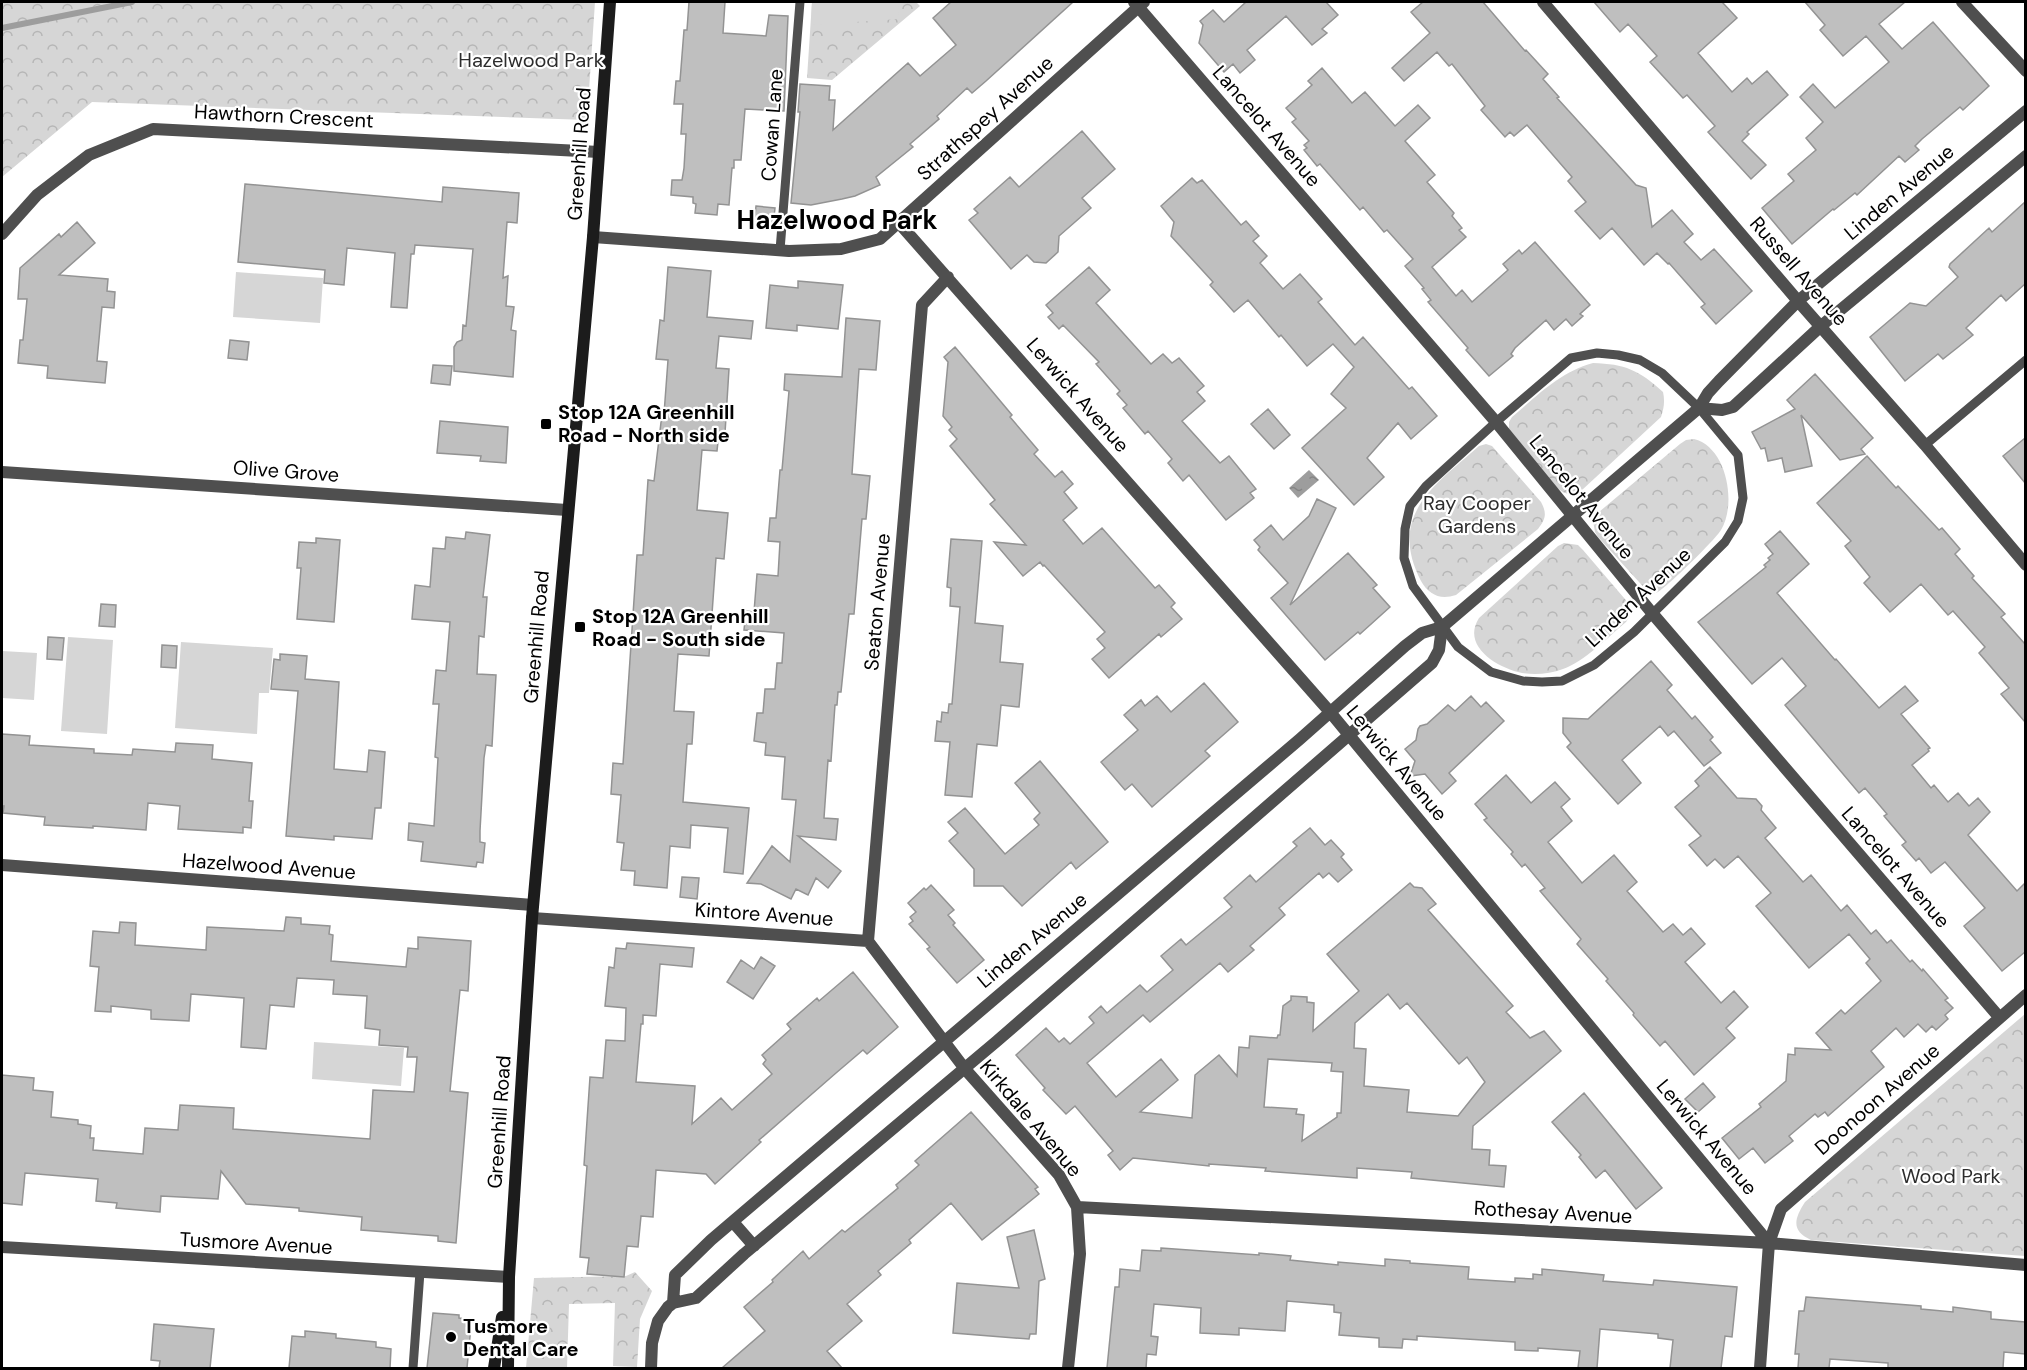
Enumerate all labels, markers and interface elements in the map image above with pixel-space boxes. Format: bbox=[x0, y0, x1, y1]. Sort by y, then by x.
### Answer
park label: Hazelwood Park bbox=[458, 47, 604, 73]
street label: Strathspey Avenue bbox=[911, 50, 1059, 186]
street label: Lancelot Avenue bbox=[1207, 60, 1327, 192]
street label: Cowan Lane bbox=[755, 68, 789, 182]
street label: Greenhill Road bbox=[561, 87, 597, 221]
street label: Hawthorn Crescent bbox=[194, 98, 375, 134]
street label: Linden Avenue bbox=[1839, 138, 1959, 246]
district label: Hazelwood Park bbox=[737, 203, 937, 237]
street label: Russell Avenue bbox=[1744, 211, 1854, 331]
street label: Lerwick Avenue bbox=[1021, 332, 1135, 458]
place label: Stop 12A Greenhill Road - North side bbox=[558, 399, 735, 448]
marker: Stop 12A Greenhill Road - North side bbox=[539, 417, 553, 431]
street label: Lancelot Avenue bbox=[1524, 429, 1640, 565]
street label: Olive Grove bbox=[232, 454, 340, 488]
park label: Ray Cooper Gardens bbox=[1423, 490, 1531, 539]
street label: Seaton Avenue bbox=[858, 532, 896, 672]
street label: Linden Avenue bbox=[1580, 541, 1696, 653]
street label: Greenhill Road bbox=[517, 569, 555, 705]
place label: Stop 12A Greenhill Road - South side bbox=[592, 603, 769, 652]
marker: Stop 12A Greenhill Road - South side bbox=[573, 620, 587, 634]
street label: Lerwick Avenue bbox=[1341, 700, 1453, 826]
street label: Lancelot Avenue bbox=[1836, 801, 1956, 933]
street label: Hazelwood Avenue bbox=[181, 847, 357, 885]
street label: Linden Avenue bbox=[972, 886, 1092, 994]
street label: Kintore Avenue bbox=[694, 896, 834, 932]
street label: Doonoon Avenue bbox=[1809, 1038, 1945, 1160]
street label: Kirkdale Avenue bbox=[974, 1054, 1088, 1182]
street label: Greenhill Road bbox=[481, 1055, 517, 1189]
street label: Lerwick Avenue bbox=[1651, 1074, 1763, 1200]
park label: Wood Park bbox=[1901, 1163, 2001, 1189]
street label: Rothesay Avenue bbox=[1473, 1195, 1633, 1229]
street label: Tusmore Avenue bbox=[179, 1226, 333, 1260]
place label: Tusmore Dental Care bbox=[463, 1313, 578, 1362]
marker: Tusmore Dental Care bbox=[444, 1330, 458, 1344]

